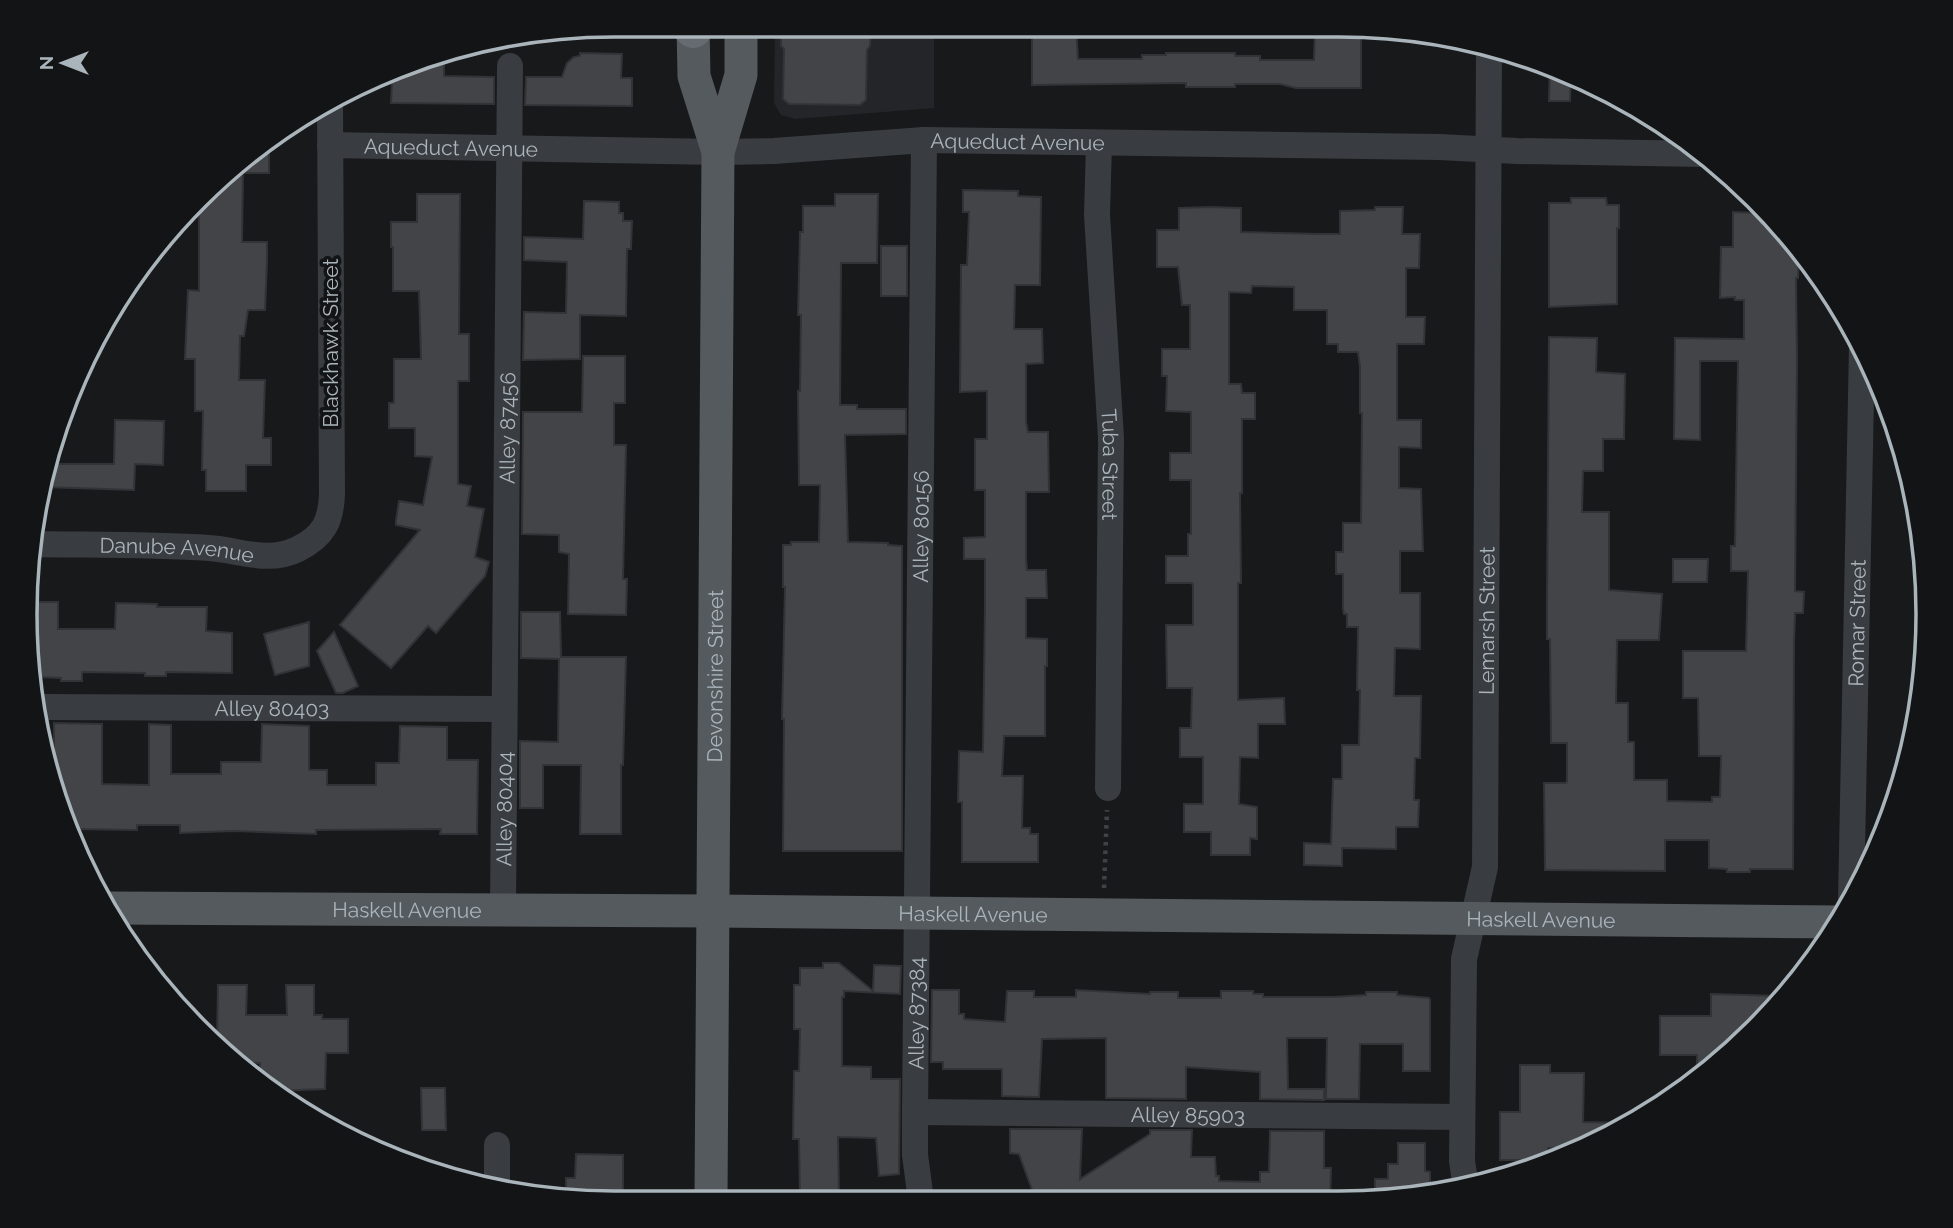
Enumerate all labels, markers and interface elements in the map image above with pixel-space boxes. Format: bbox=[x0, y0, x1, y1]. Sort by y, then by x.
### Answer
north arrow bbox=[28, 28, 98, 98]
text: N bbox=[35, 56, 57, 70]
street label: Aqueduct Avenue bbox=[930, 128, 1105, 155]
street label: Aqueduct Avenue bbox=[364, 133, 538, 161]
street label: Blackhawk Street bbox=[318, 259, 343, 427]
street label: Alley 87456 bbox=[494, 372, 520, 484]
street label: Tuba Street bbox=[1097, 408, 1124, 520]
street label: Alley 80156 bbox=[907, 470, 933, 583]
street label: Danube Avenue bbox=[99, 532, 256, 567]
street label: Lemarsh Street bbox=[1473, 546, 1499, 695]
street label: Romar Street bbox=[1843, 559, 1870, 687]
street label: Devonshire Street bbox=[701, 590, 728, 762]
street label: Alley 80403 bbox=[215, 695, 329, 721]
street label: Alley 80404 bbox=[491, 751, 517, 867]
street label: Haskell Avenue bbox=[332, 897, 482, 922]
street label: Haskell Avenue bbox=[898, 900, 1048, 927]
street label: Haskell Avenue bbox=[1466, 906, 1616, 932]
street label: Alley 87384 bbox=[903, 957, 929, 1070]
street label: Alley 85903 bbox=[1131, 1101, 1245, 1128]

